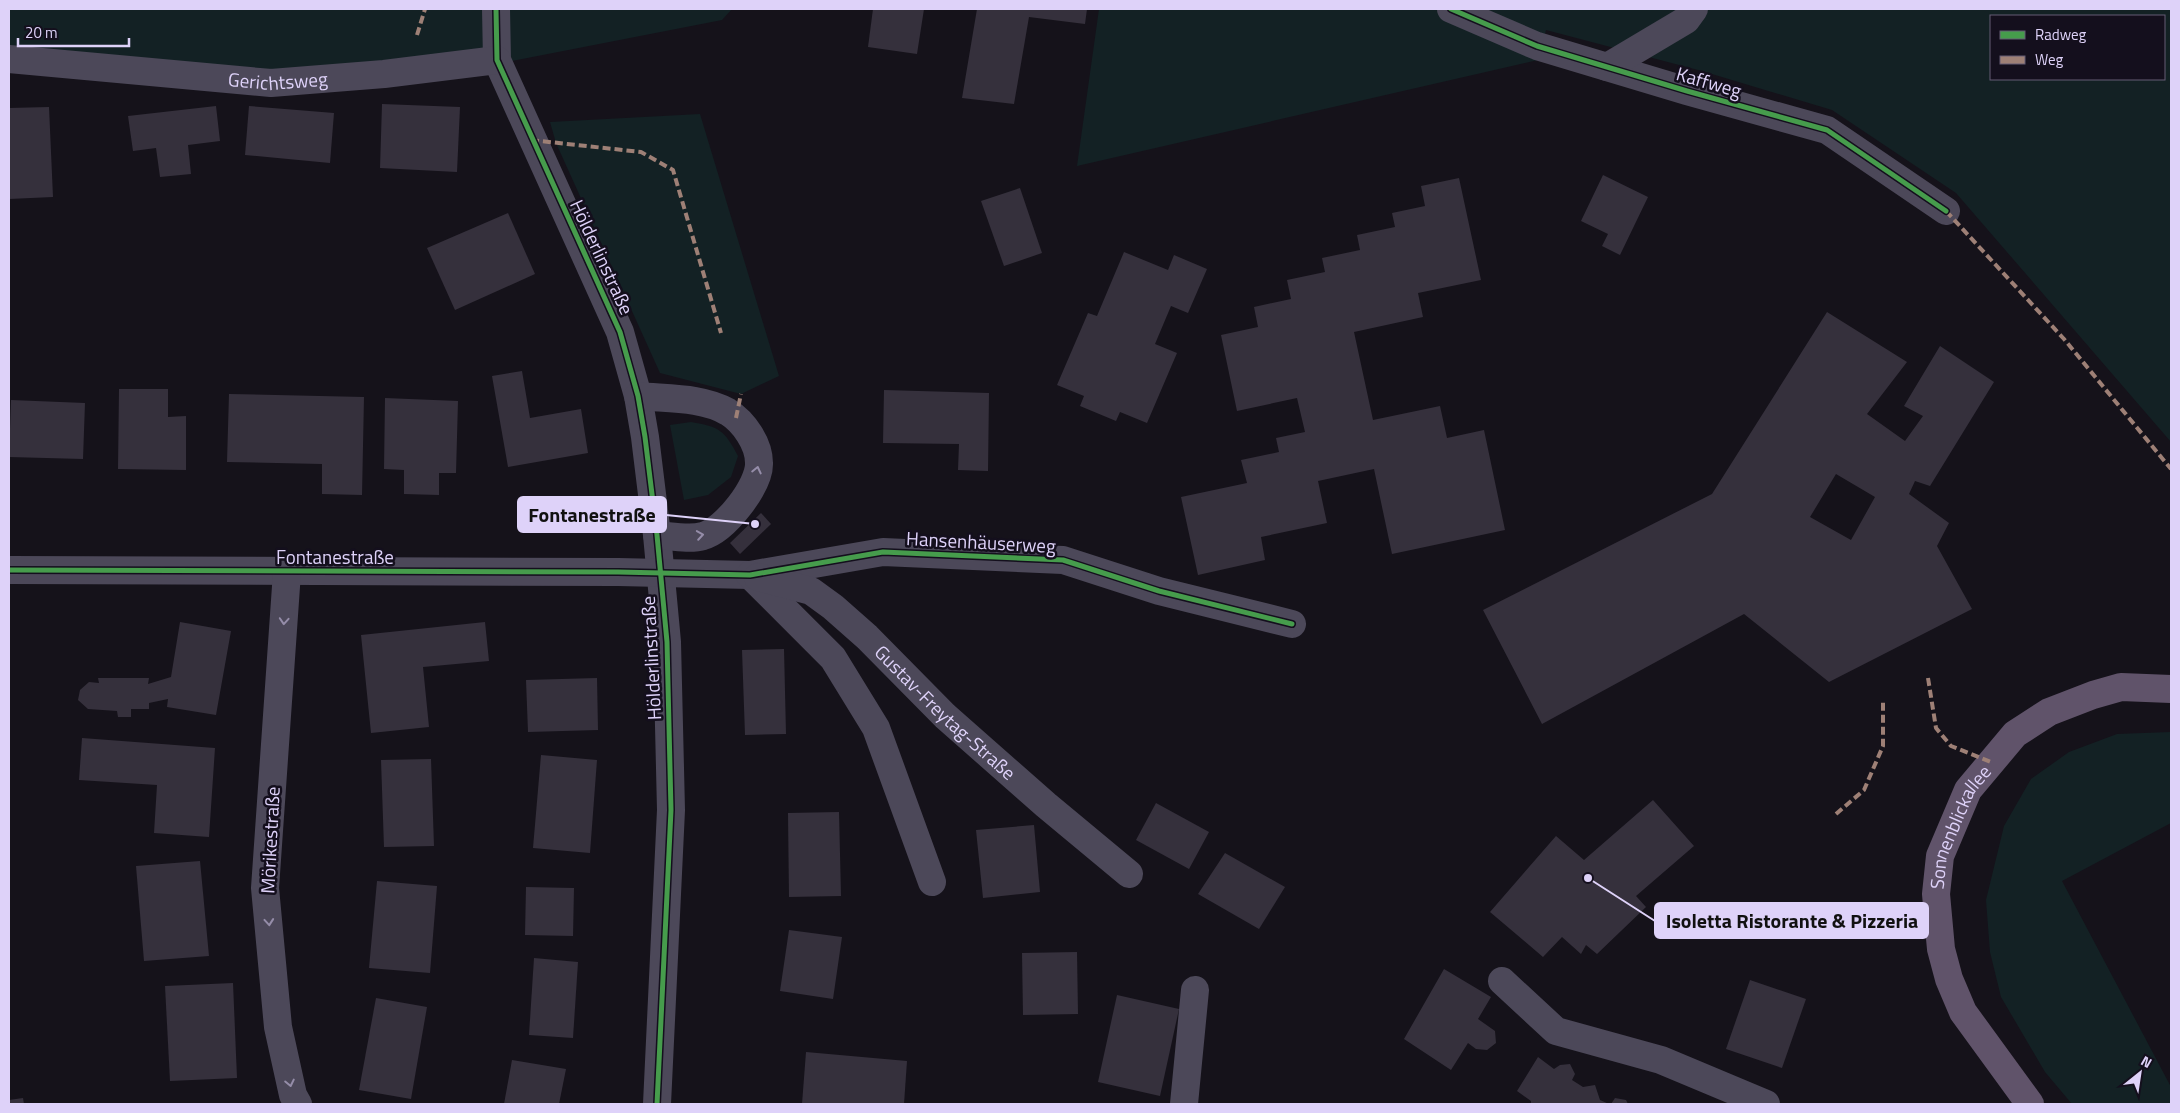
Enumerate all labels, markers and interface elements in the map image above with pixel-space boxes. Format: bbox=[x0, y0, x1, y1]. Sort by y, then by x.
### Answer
scale bar bbox=[18, 15, 129, 47]
legend bbox=[1990, 15, 2165, 80]
text: 20 m bbox=[25, 21, 58, 44]
text: Radweg bbox=[2035, 23, 2087, 46]
text: Weg bbox=[2035, 48, 2064, 71]
street label: Kaffweg bbox=[1673, 58, 1745, 105]
street label: Gerichtsweg bbox=[227, 64, 329, 97]
street label: Hölderlinstraße bbox=[563, 194, 642, 319]
one-way arrow bbox=[751, 465, 762, 474]
callout: Fontanestraße bbox=[518, 497, 666, 532]
text: Fontanestraße bbox=[528, 499, 656, 530]
street label: Hansenhäuserweg bbox=[905, 523, 1057, 560]
one-way arrow bbox=[695, 530, 704, 540]
street label: Fontanestraße bbox=[276, 542, 394, 571]
street label: Hölderlinstraße bbox=[633, 595, 668, 721]
one-way arrow bbox=[278, 617, 289, 625]
street label: Gustav-Freytag-Straße bbox=[868, 638, 1023, 786]
street label: Sonnenblickallee bbox=[1922, 758, 1997, 890]
street label: Mörikestraße bbox=[252, 786, 287, 894]
callout: Isoletta Ristorante & Pizzeria bbox=[1655, 903, 1928, 938]
text: Isoletta Ristorante & Pizzeria bbox=[1666, 905, 1918, 936]
one-way arrow bbox=[263, 919, 274, 927]
north arrow bbox=[2115, 1048, 2165, 1098]
text: N bbox=[2137, 1050, 2156, 1073]
one-way arrow bbox=[284, 1079, 295, 1087]

